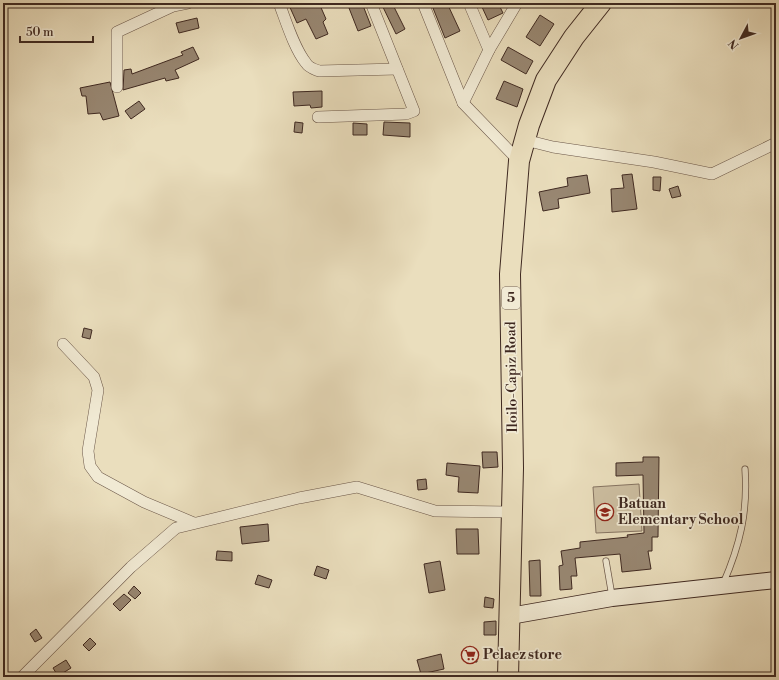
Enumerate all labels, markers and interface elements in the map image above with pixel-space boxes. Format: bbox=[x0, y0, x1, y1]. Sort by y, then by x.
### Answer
scale bar bbox=[20, 18, 93, 44]
north arrow bbox=[721, 18, 761, 58]
text: 50 m bbox=[26, 25, 54, 40]
text: N bbox=[726, 36, 742, 52]
road number: 5 bbox=[502, 287, 520, 309]
street label: Iloilo-Capiz Road bbox=[502, 321, 522, 433]
place label: Batuan Elementary School bbox=[618, 495, 744, 529]
school or university icon: Batuan Elementary School bbox=[595, 502, 615, 522]
supermarket icon: Pelaez store bbox=[460, 645, 480, 665]
place label: Pelaez store bbox=[483, 646, 563, 664]

